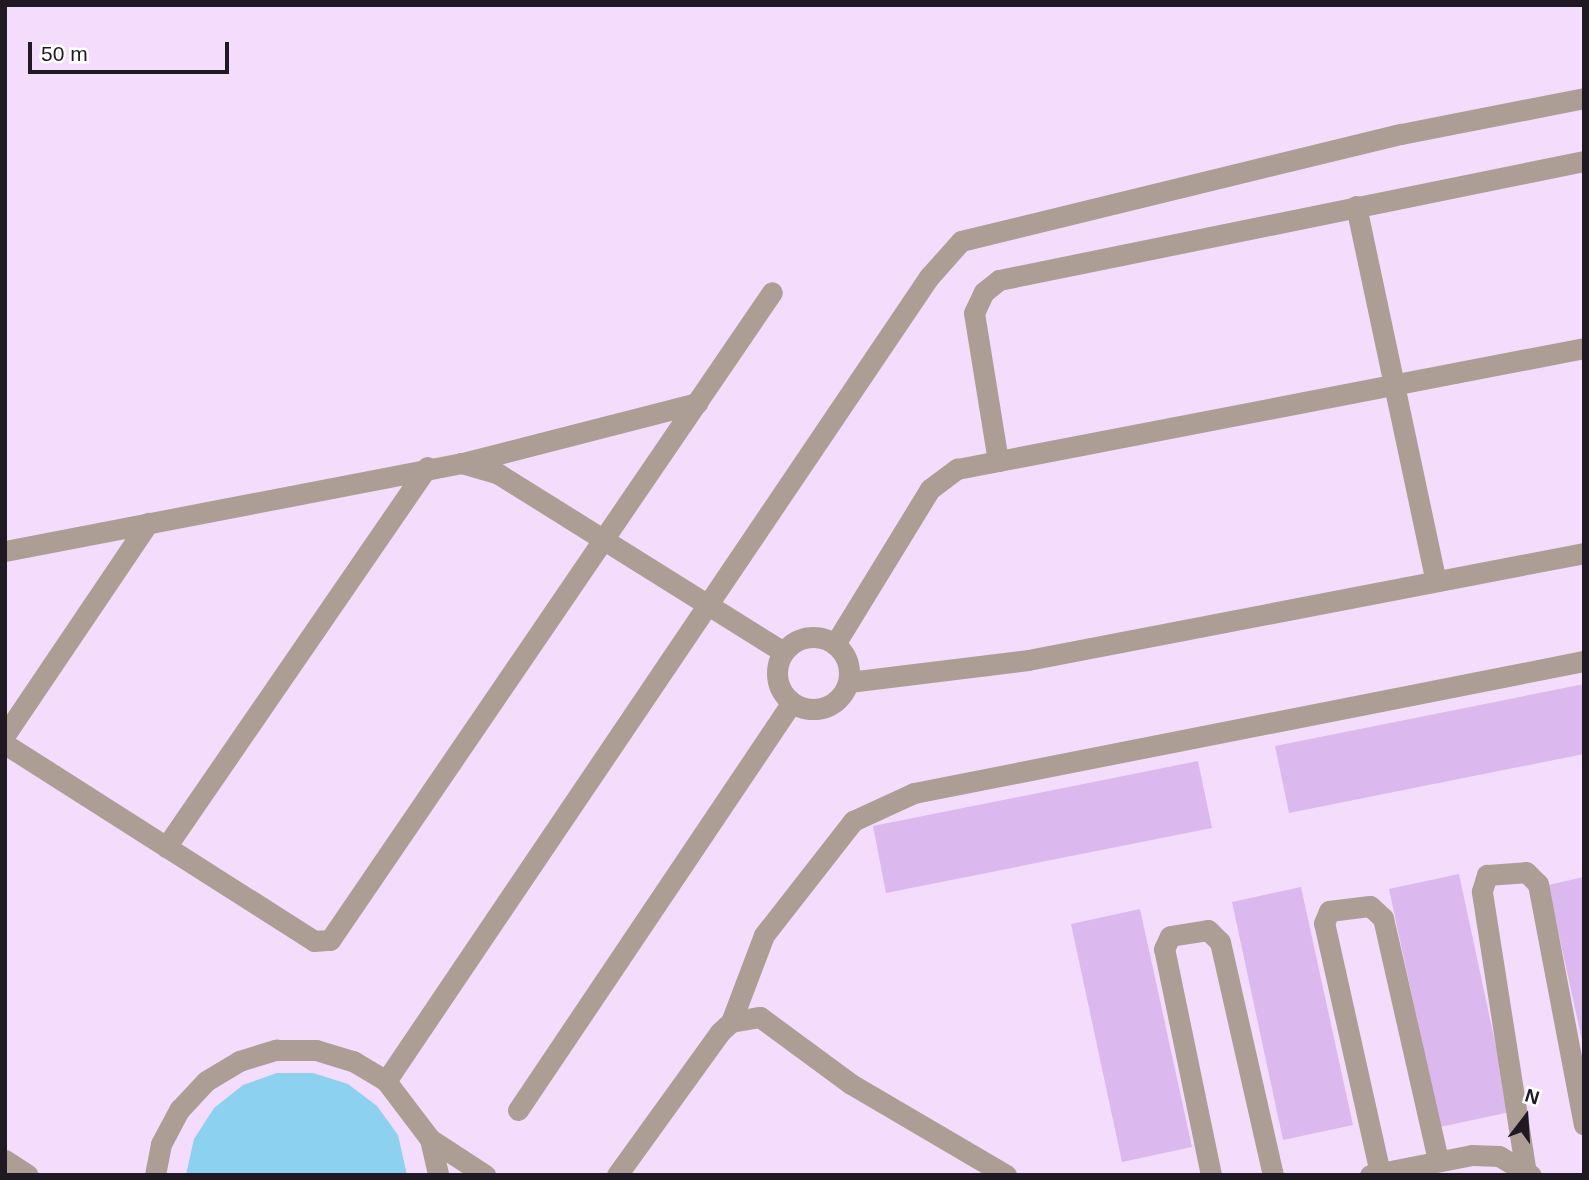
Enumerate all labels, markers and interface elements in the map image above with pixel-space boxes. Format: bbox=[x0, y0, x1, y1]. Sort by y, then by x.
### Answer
scale bar bbox=[32, 28, 233, 72]
text: 50 m bbox=[41, 42, 88, 65]
north arrow bbox=[1491, 1082, 1561, 1152]
text: N bbox=[1523, 1084, 1542, 1108]

